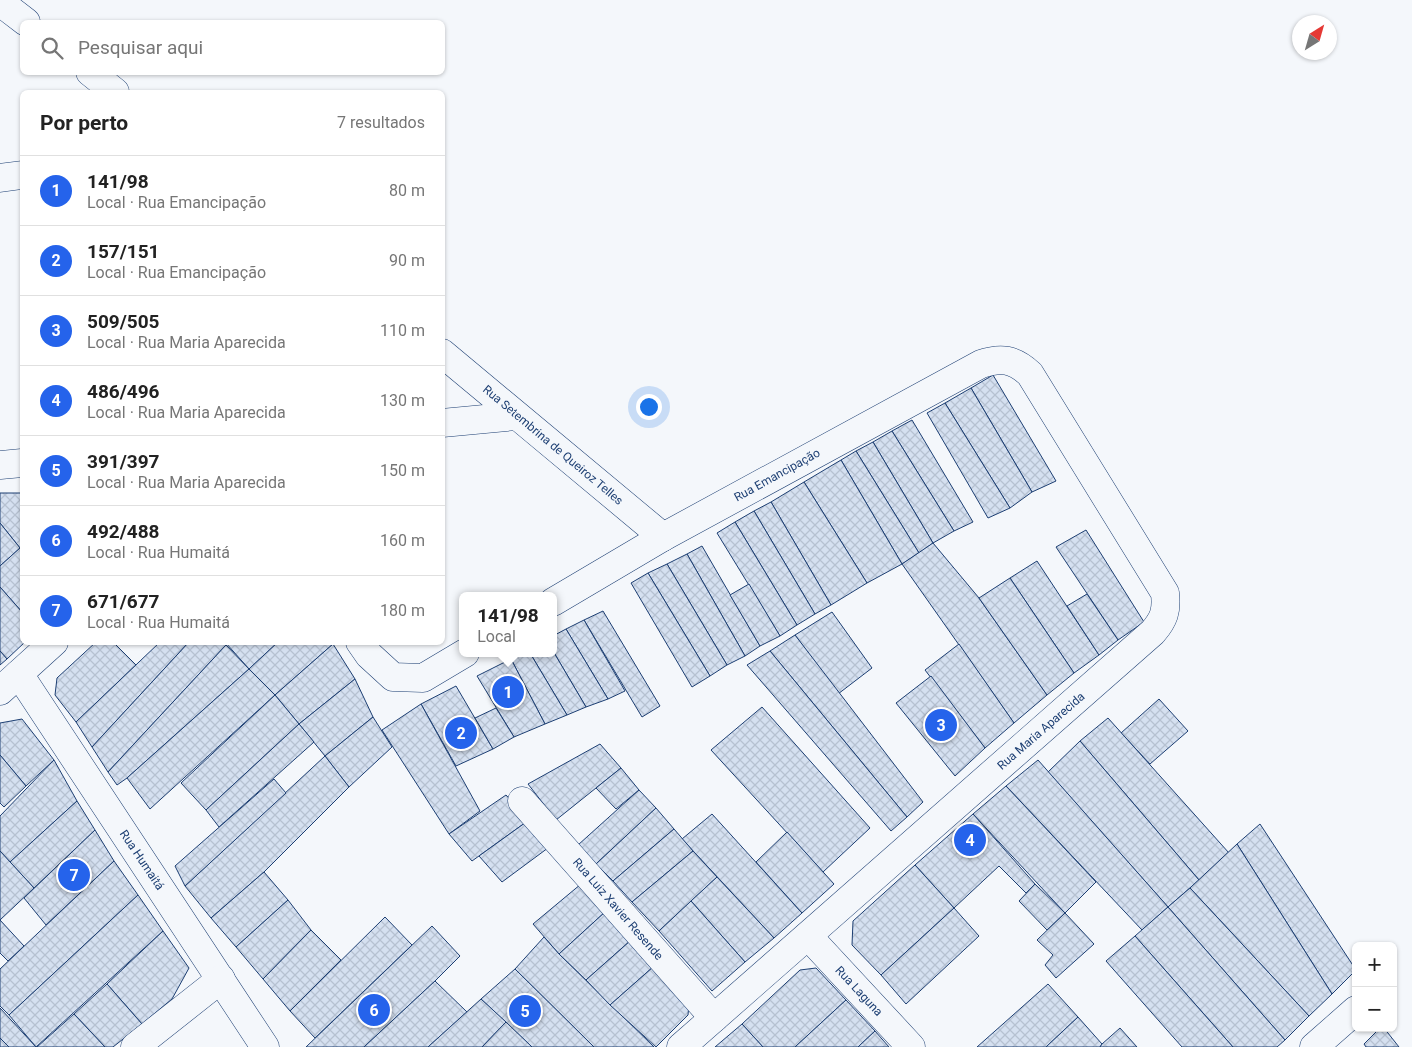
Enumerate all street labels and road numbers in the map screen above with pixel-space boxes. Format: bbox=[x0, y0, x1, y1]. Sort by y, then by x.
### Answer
street label: Rua Setembrina de Queiroz Telles bbox=[480, 382, 626, 508]
street label: Rua Emancipação bbox=[732, 446, 823, 504]
street label: Rua Maria Aparecida bbox=[995, 689, 1087, 773]
street label: Rua Humaitá bbox=[117, 827, 167, 893]
street label: Rua Luiz Xavier Resende bbox=[570, 855, 666, 963]
street label: Rua Laguna bbox=[832, 963, 886, 1019]

